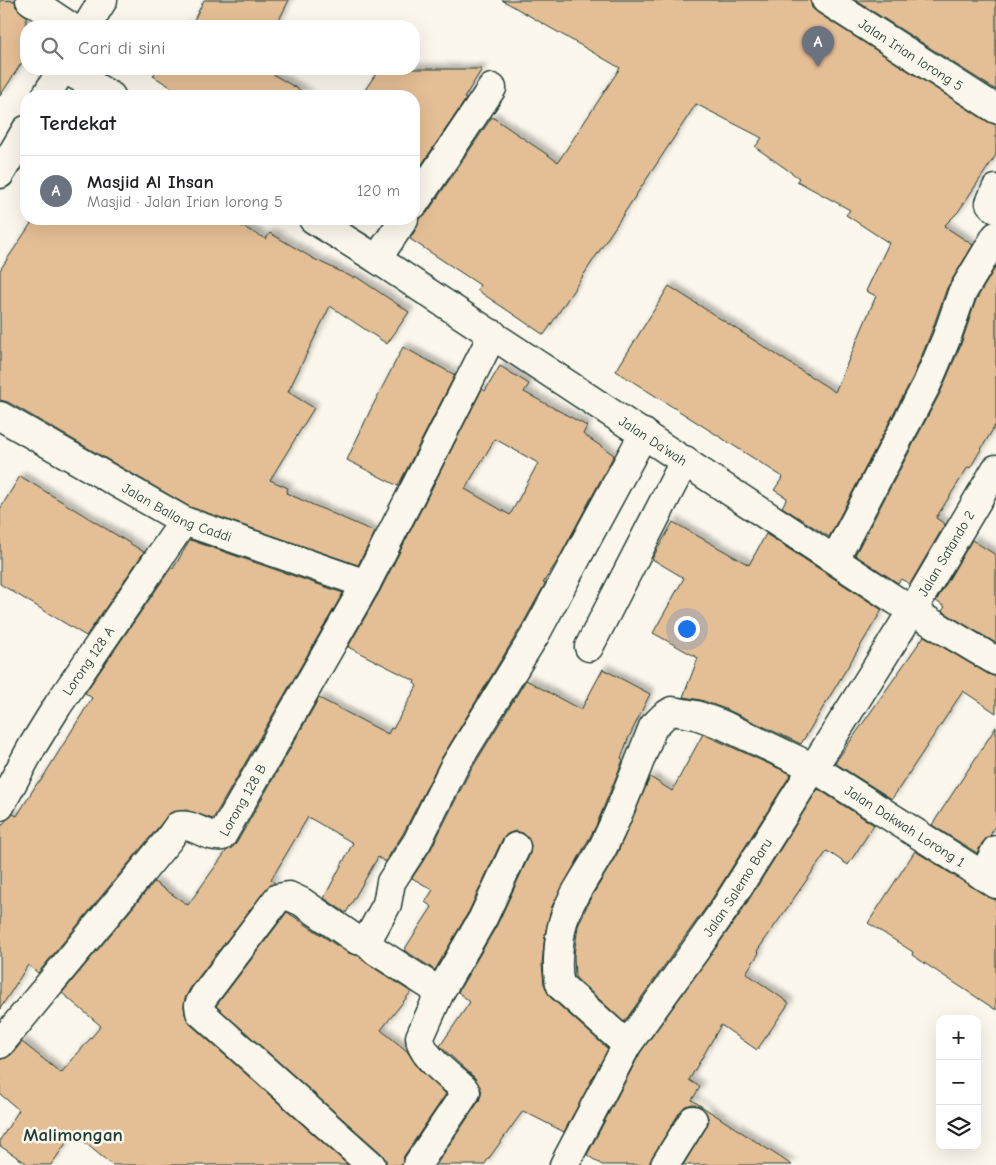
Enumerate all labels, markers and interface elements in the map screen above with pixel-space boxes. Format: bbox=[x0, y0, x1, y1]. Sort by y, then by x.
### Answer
street label: Jalan Irian lorong 5 bbox=[856, 15, 967, 94]
search box bbox=[20, 20, 420, 75]
pin: A bbox=[802, 26, 834, 67]
icon: search bbox=[38, 34, 66, 62]
text: Cari di sini bbox=[78, 37, 165, 59]
text: Terdekat bbox=[40, 111, 116, 135]
text: Masjid Al Ihsan bbox=[87, 171, 214, 193]
text: A bbox=[52, 182, 60, 200]
text: 120 m bbox=[357, 182, 400, 200]
text: Masjid · Jalan Irian lorong 5 bbox=[87, 193, 283, 211]
street label: Jalan Da'wah bbox=[616, 412, 690, 469]
street label: Jalan Ballang Caddi bbox=[119, 479, 234, 545]
street label: Jalan Satando 2 bbox=[914, 507, 978, 599]
your location bbox=[674, 616, 700, 642]
street label: Lorong 128 A bbox=[59, 623, 118, 699]
street label: Lorong 128 B bbox=[215, 761, 270, 839]
street label: Jalan Dakwah Lorong 1 bbox=[842, 781, 968, 870]
street label: Jalan Salemo Baru bbox=[699, 835, 775, 940]
map controls bbox=[936, 1015, 981, 1150]
button: + bbox=[936, 1015, 981, 1060]
button: − bbox=[936, 1060, 981, 1105]
button: layers bbox=[936, 1105, 981, 1150]
district label: Malimongan bbox=[23, 1124, 123, 1146]

